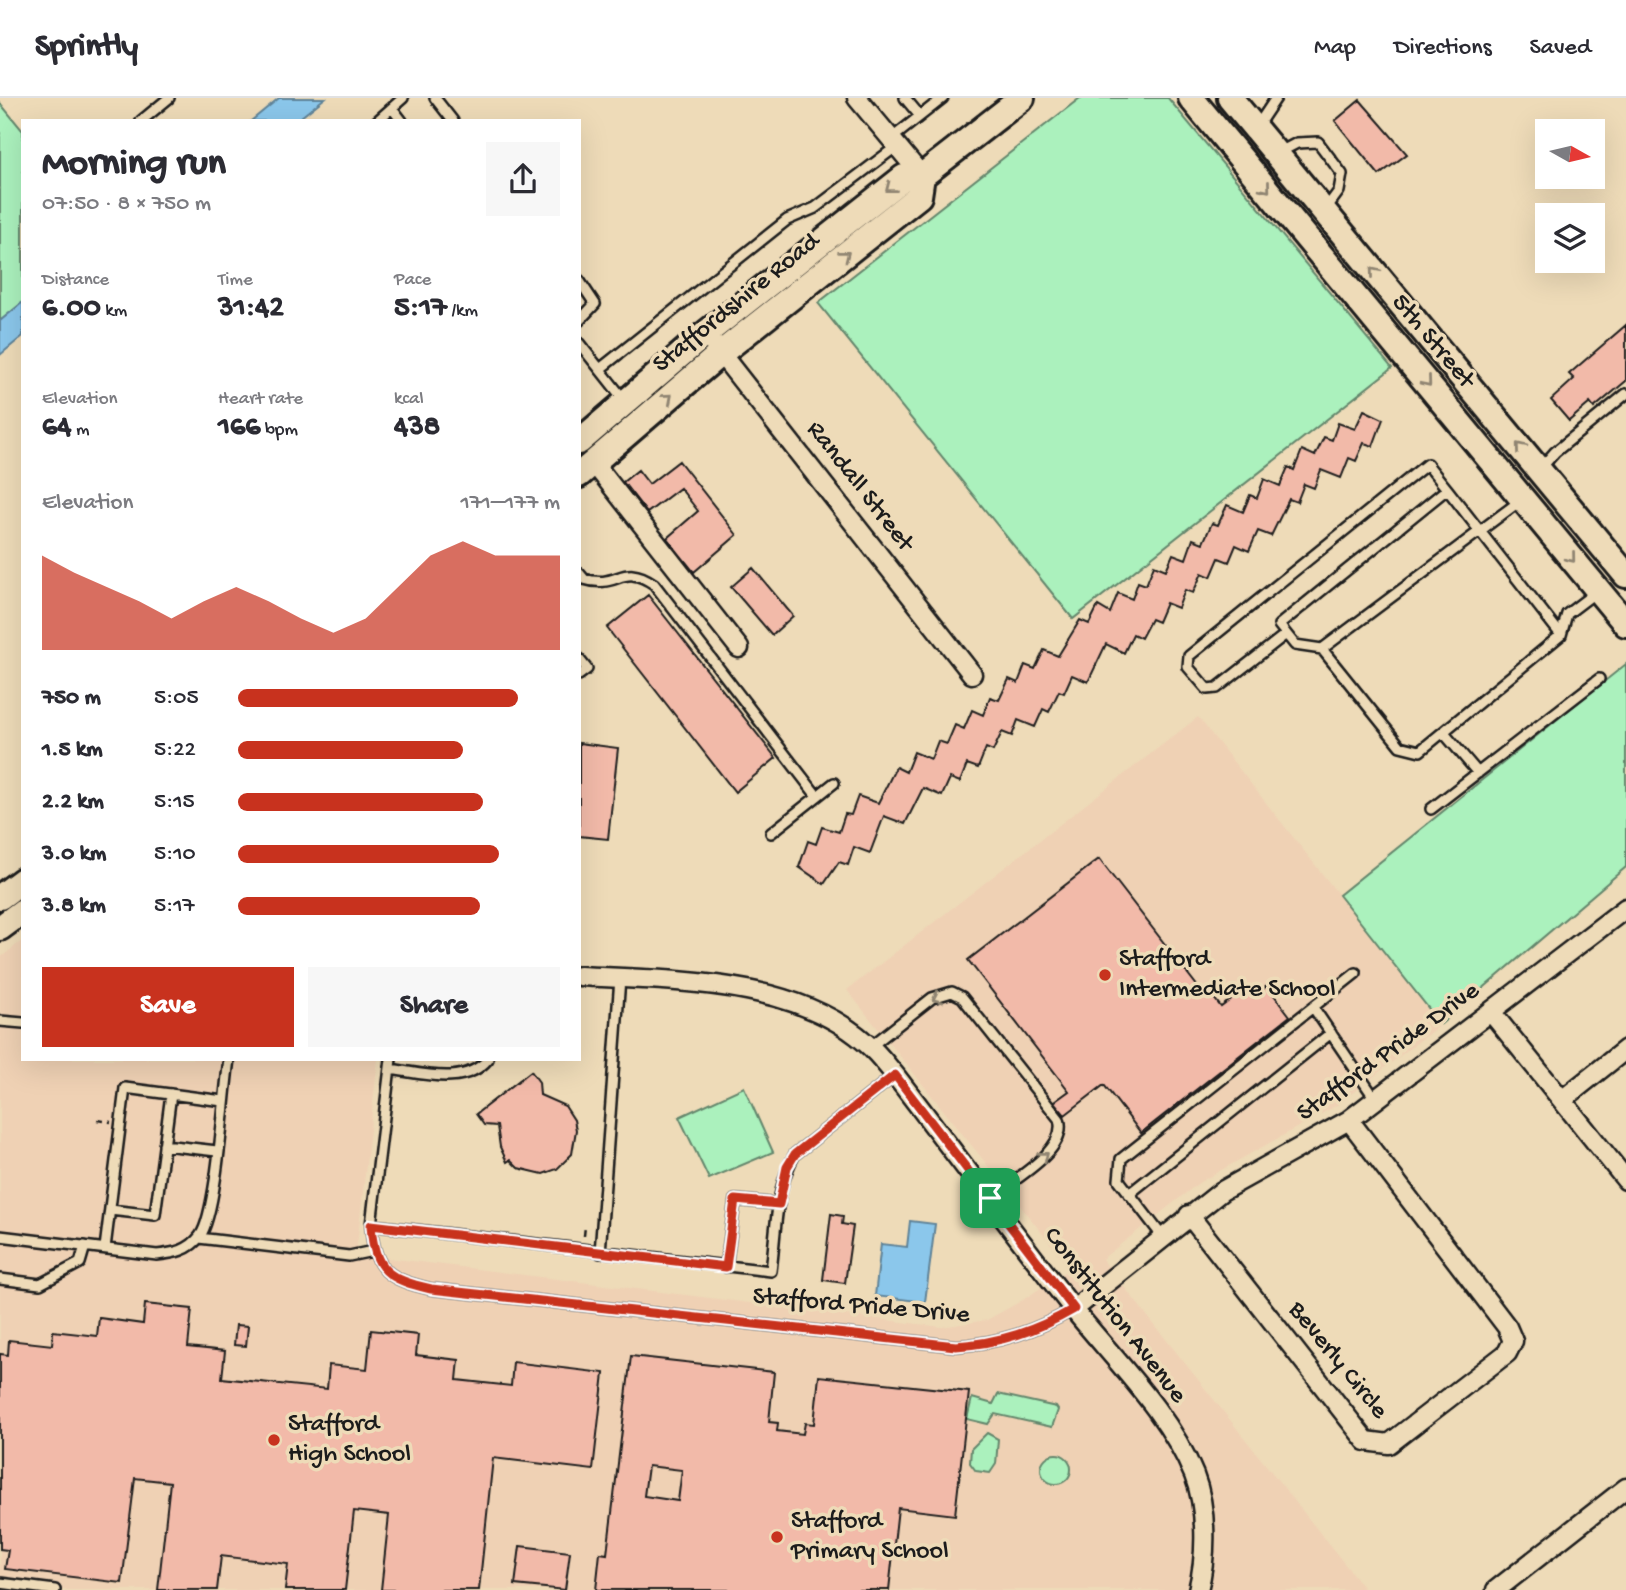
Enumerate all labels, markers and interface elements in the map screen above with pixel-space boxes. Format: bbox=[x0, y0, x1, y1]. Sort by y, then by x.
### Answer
text: Sprintly bbox=[35, 29, 138, 67]
text: Map bbox=[1314, 34, 1356, 63]
text: Directions bbox=[1394, 34, 1492, 63]
text: Saved bbox=[1530, 34, 1591, 63]
north arrow bbox=[1535, 119, 1605, 189]
map controls bbox=[1535, 119, 1605, 273]
button: share bbox=[486, 142, 560, 216]
text: Morning run bbox=[42, 143, 226, 187]
one-way arrow bbox=[885, 180, 898, 192]
one-way arrow bbox=[1258, 180, 1270, 193]
text: 07:50 · 8 × 750 m bbox=[42, 191, 211, 218]
button: layers bbox=[1535, 203, 1605, 273]
street label: Staffordshire Road bbox=[647, 226, 828, 381]
one-way arrow bbox=[837, 251, 850, 263]
one-way arrow bbox=[1370, 267, 1382, 280]
text: Distance bbox=[42, 269, 109, 292]
text: Time bbox=[218, 269, 253, 292]
text: Pace bbox=[394, 269, 431, 292]
street label: 5th Street bbox=[1384, 288, 1482, 397]
text: 6.00 bbox=[42, 292, 101, 327]
text: 31:42 bbox=[218, 292, 284, 327]
text: 5:17 bbox=[394, 292, 447, 327]
text: km bbox=[101, 300, 127, 323]
text: /km bbox=[447, 300, 478, 323]
one-way arrow bbox=[1418, 375, 1431, 387]
text: Elevation bbox=[42, 388, 118, 411]
text: Heart rate bbox=[218, 388, 303, 411]
text: kcal bbox=[394, 388, 424, 411]
one-way arrow bbox=[660, 394, 673, 406]
text: 64 bbox=[42, 411, 71, 446]
text: 166 bbox=[218, 411, 261, 446]
text: 438 bbox=[394, 411, 440, 446]
street label: Randall Street bbox=[798, 416, 921, 560]
text: m bbox=[71, 419, 89, 442]
text: bpm bbox=[261, 419, 298, 442]
one-way arrow bbox=[1515, 442, 1528, 454]
text: Elevation bbox=[42, 490, 133, 517]
text: 171–177 m bbox=[460, 490, 560, 517]
one-way arrow bbox=[1563, 550, 1575, 563]
text: 750 m bbox=[42, 685, 101, 712]
text: 5:05 bbox=[154, 685, 198, 712]
text: 1.5 km bbox=[42, 737, 103, 764]
text: 5:22 bbox=[154, 737, 196, 764]
text: 2.2 km bbox=[42, 789, 104, 816]
text: 5:15 bbox=[154, 789, 195, 816]
text: 3.0 km bbox=[42, 841, 106, 868]
text: 5:10 bbox=[154, 841, 196, 868]
text: 3.8 km bbox=[42, 893, 106, 920]
text: 5:17 bbox=[154, 893, 195, 920]
place label: Stafford Intermediate School bbox=[1119, 945, 1336, 1006]
button: Save bbox=[42, 967, 294, 1047]
button: Share bbox=[308, 967, 560, 1047]
marker: Stafford Intermediate School bbox=[1097, 967, 1113, 983]
street label: Stafford Pride Drive bbox=[1292, 976, 1487, 1130]
one-way arrow bbox=[932, 990, 944, 1004]
one-way arrow bbox=[1036, 1151, 1048, 1164]
pin bbox=[960, 1168, 1020, 1228]
icon: arrive bbox=[971, 1179, 1009, 1217]
street label: Constitution Avenue bbox=[1036, 1222, 1193, 1411]
street label: Stafford Pride Drive bbox=[751, 1282, 971, 1332]
street label: Beverly Circle bbox=[1280, 1295, 1394, 1427]
place label: Stafford High School bbox=[288, 1410, 411, 1471]
marker: Stafford High School bbox=[266, 1432, 282, 1448]
place label: Stafford Primary School bbox=[790, 1507, 949, 1568]
marker: Stafford Primary School bbox=[769, 1529, 785, 1545]

